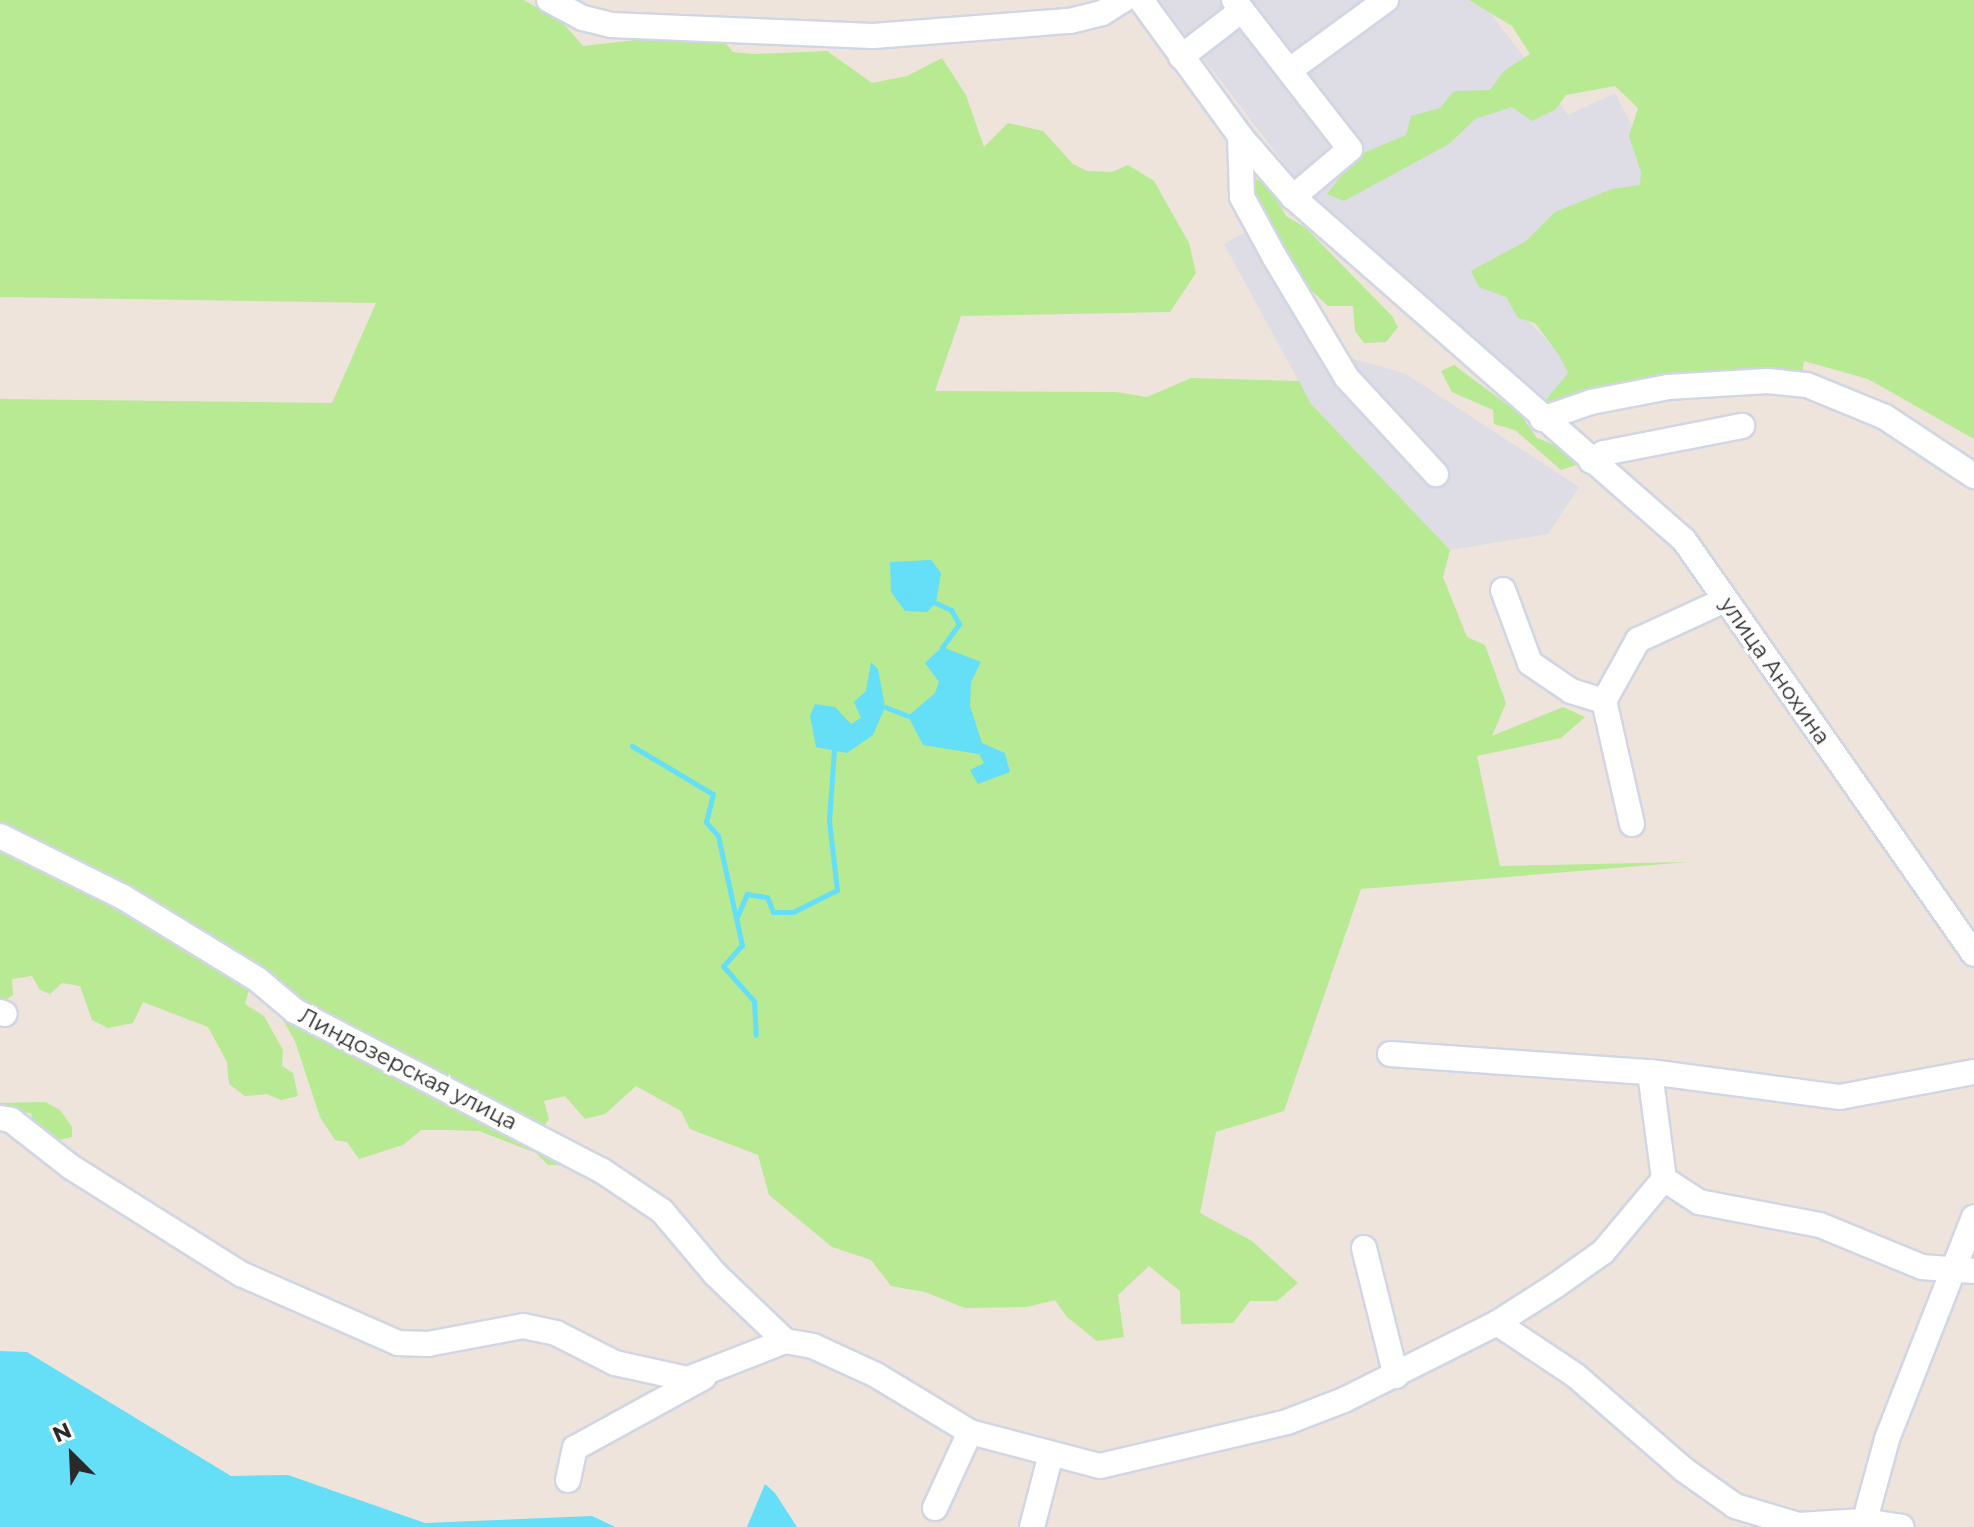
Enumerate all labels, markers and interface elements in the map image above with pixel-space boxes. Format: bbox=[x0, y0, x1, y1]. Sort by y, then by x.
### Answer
street label: улица Анохина bbox=[1714, 592, 1836, 750]
street label: Линдозерская улица bbox=[294, 1002, 522, 1136]
north arrow bbox=[32, 1415, 112, 1495]
text: N bbox=[48, 1417, 76, 1449]

